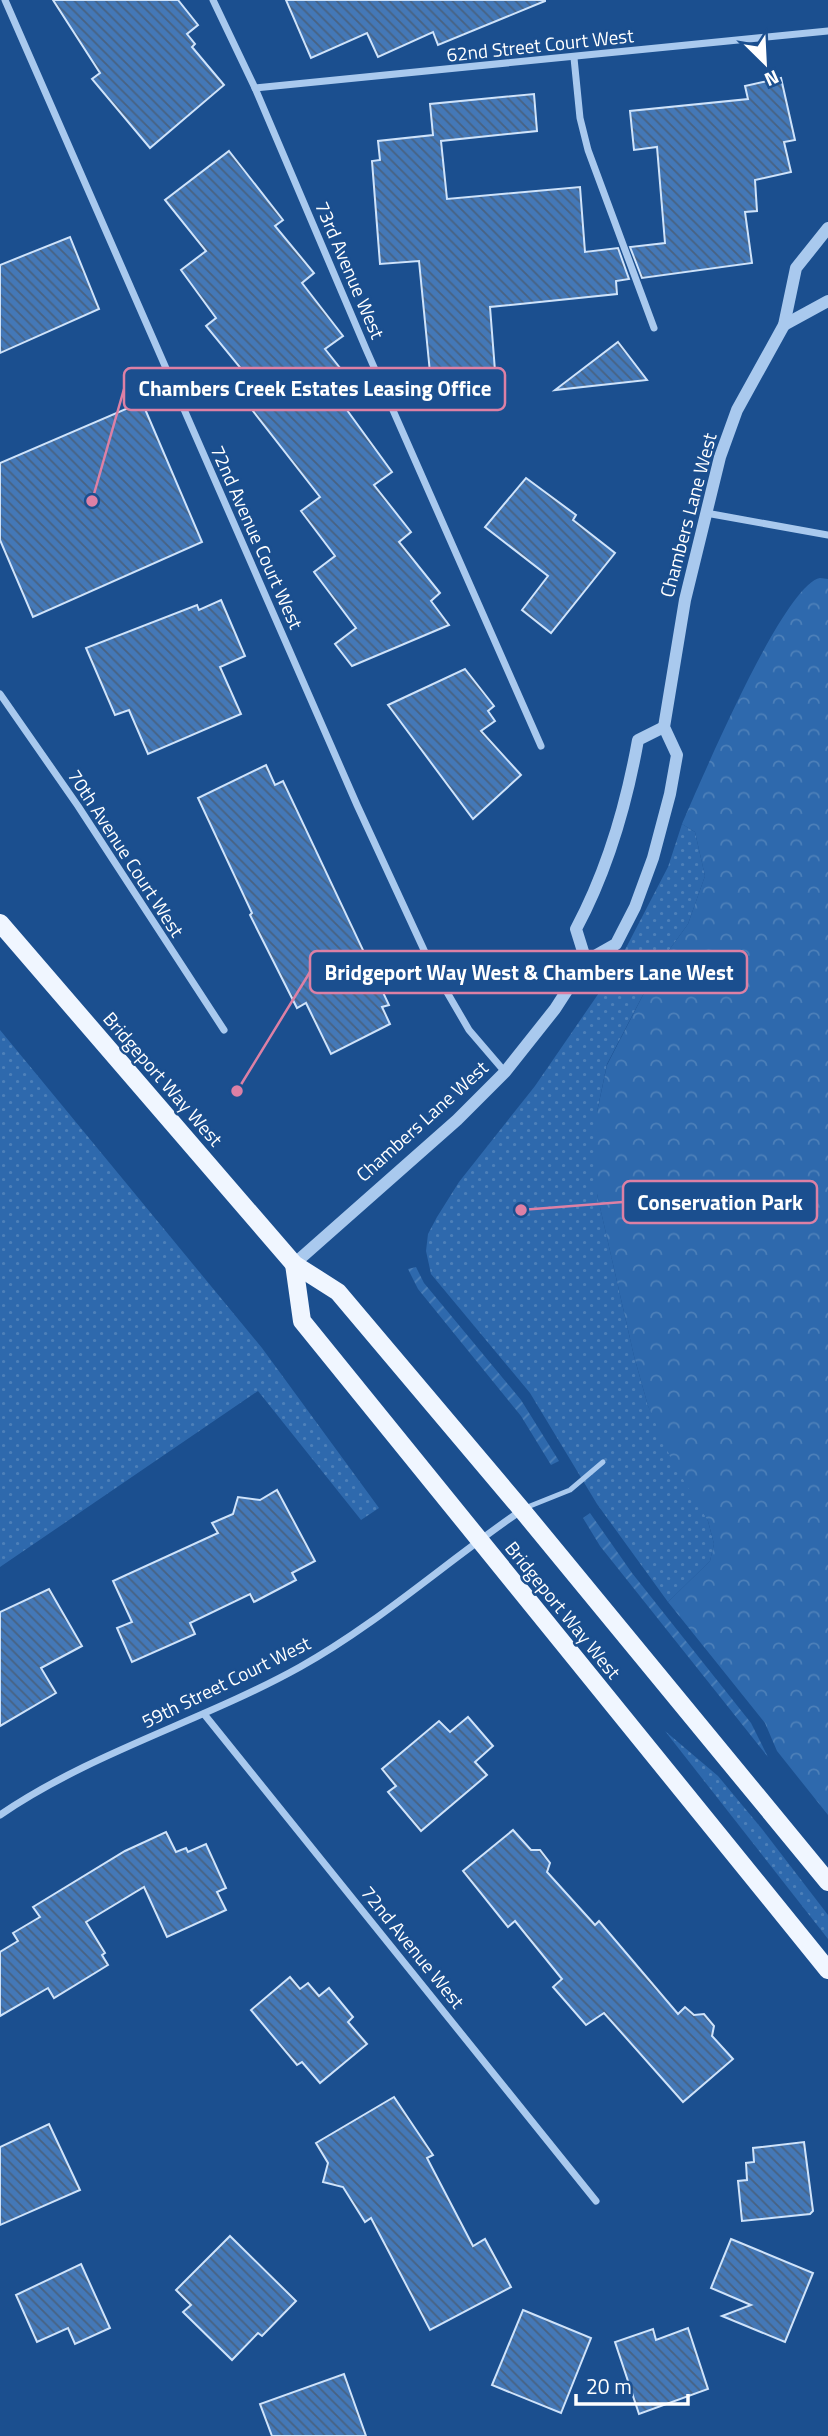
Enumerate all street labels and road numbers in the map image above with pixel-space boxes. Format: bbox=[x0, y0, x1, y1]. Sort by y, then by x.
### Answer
street label: 62nd Street Court West bbox=[445, 20, 635, 69]
street label: 73rd Avenue West bbox=[308, 196, 393, 343]
street label: Chambers Lane West bbox=[652, 429, 724, 600]
street label: 72nd Avenue Court West bbox=[204, 440, 311, 634]
street label: 70th Avenue Court West bbox=[61, 763, 192, 943]
street label: Bridgeport Way West bbox=[97, 1005, 230, 1153]
street label: Chambers Lane West bbox=[349, 1053, 495, 1188]
street label: Bridgeport Way West bbox=[499, 1534, 628, 1685]
street label: 59th Street Court West bbox=[136, 1628, 315, 1735]
street label: 72nd Avenue West bbox=[355, 1879, 472, 2015]

